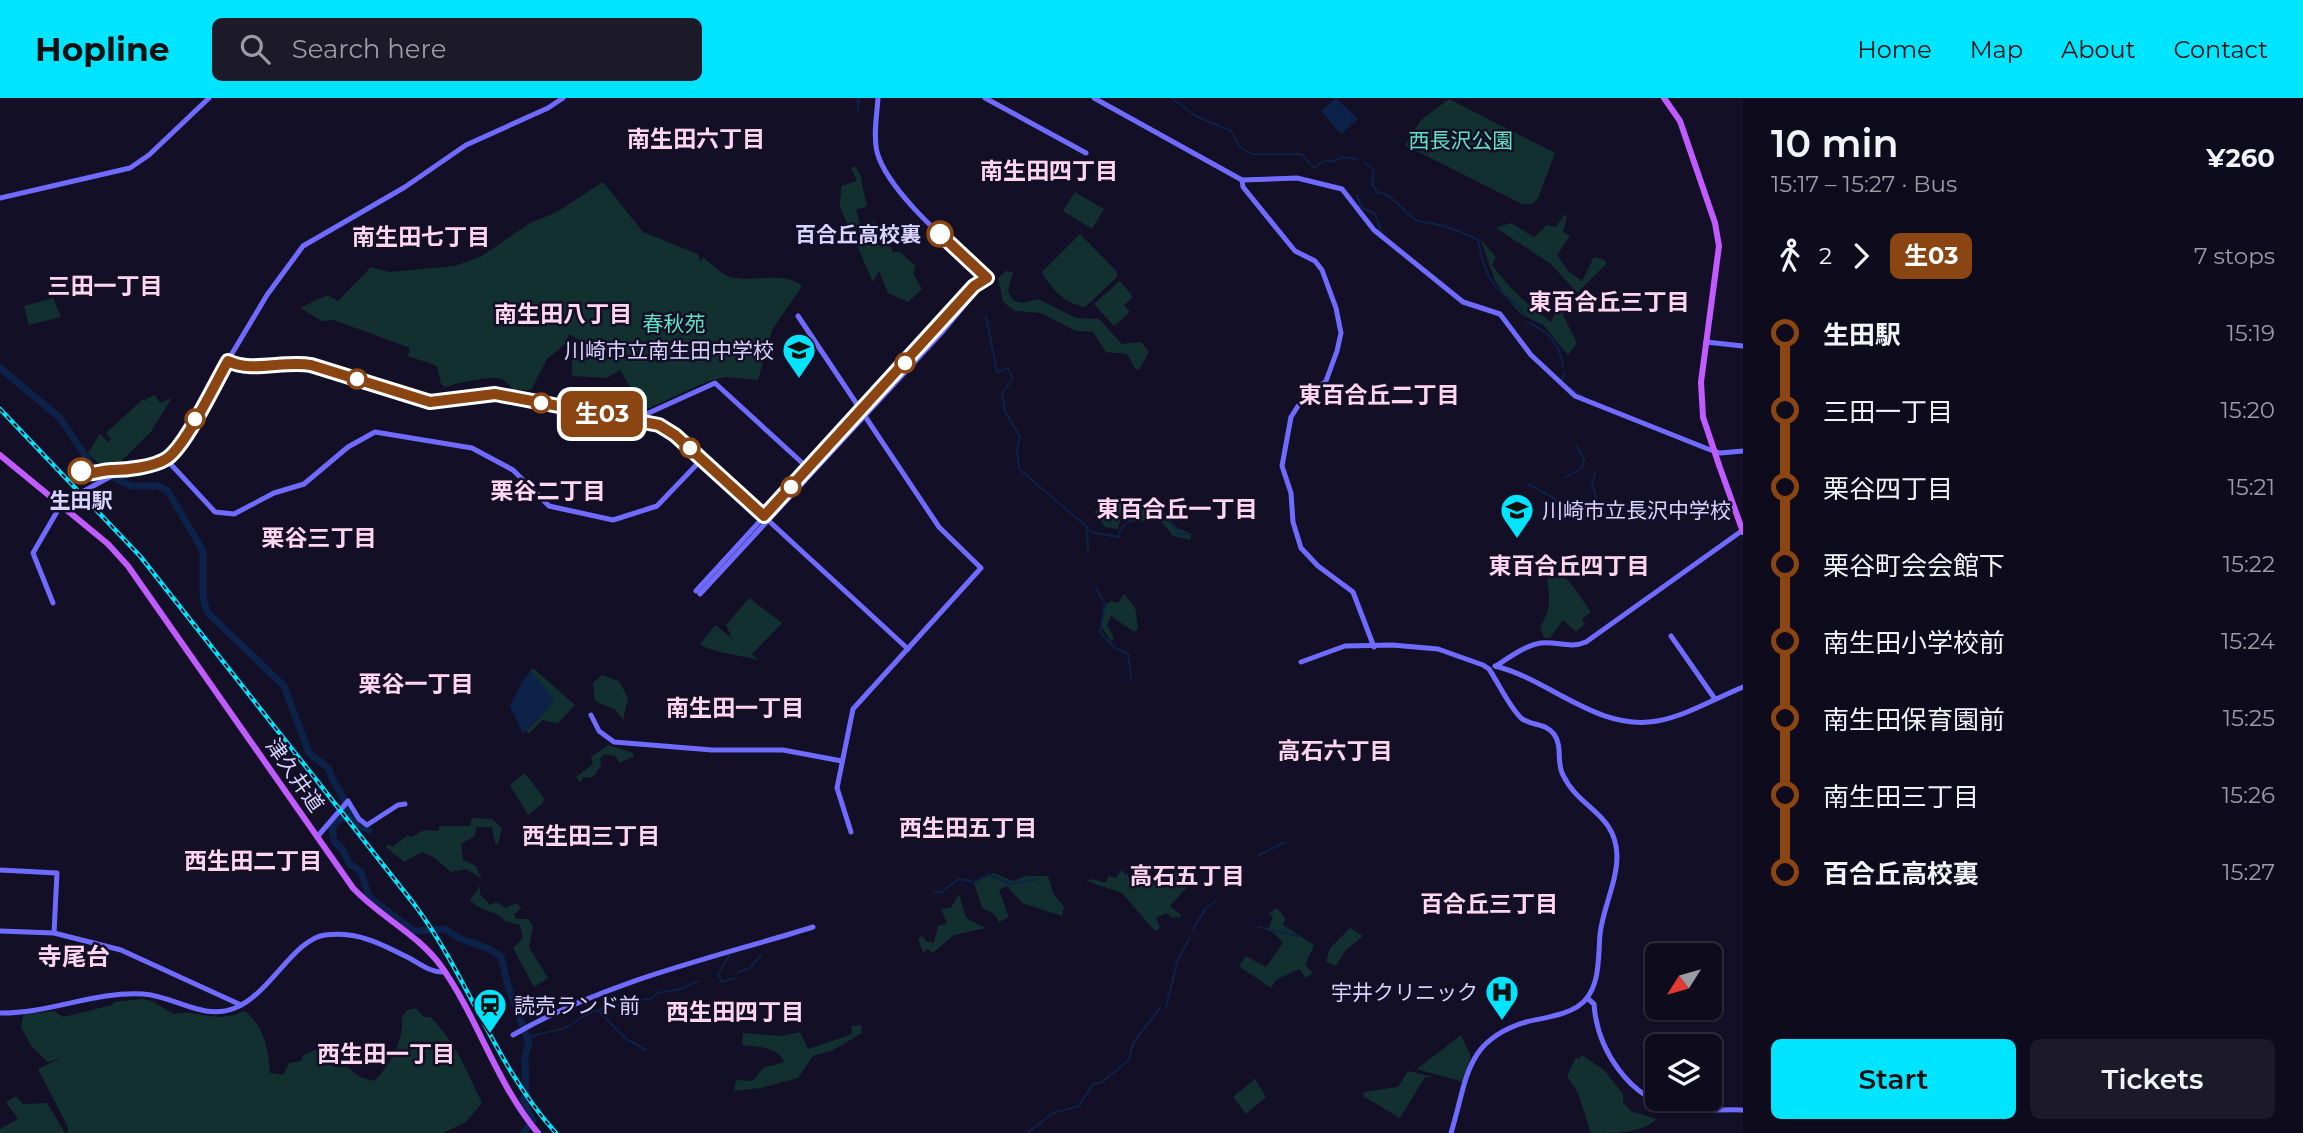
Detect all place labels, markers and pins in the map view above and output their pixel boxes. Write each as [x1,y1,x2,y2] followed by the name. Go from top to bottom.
[927,221,953,247] marker: 百合丘高校裏
[795,222,921,247] place label: 百合丘高校裏
[780,331,818,380] school or university icon: 川崎市立南生田中学校
[564,338,774,363] place label: 川崎市立南生田中学校
[895,353,915,373] unlabelled marker
[347,369,367,389] unlabelled marker
[531,393,551,413] unlabelled marker
[185,409,205,429] unlabelled marker
[680,438,700,458] unlabelled marker
[68,458,94,484] marker: 生田駅
[781,477,801,497] unlabelled marker
[50,488,113,513] place label: 生田駅
[1498,491,1536,540] school or university icon: 川崎市立長沢中学校
[1542,498,1731,523] place label: 川崎市立長沢中学校
[1483,973,1521,1022] hospital icon: 宇井クリニック
[1331,980,1478,1005] place label: 宇井クリニック
[471,986,509,1035] station icon: 読売ランド前
[514,993,640,1018] place label: 読売ランド前

